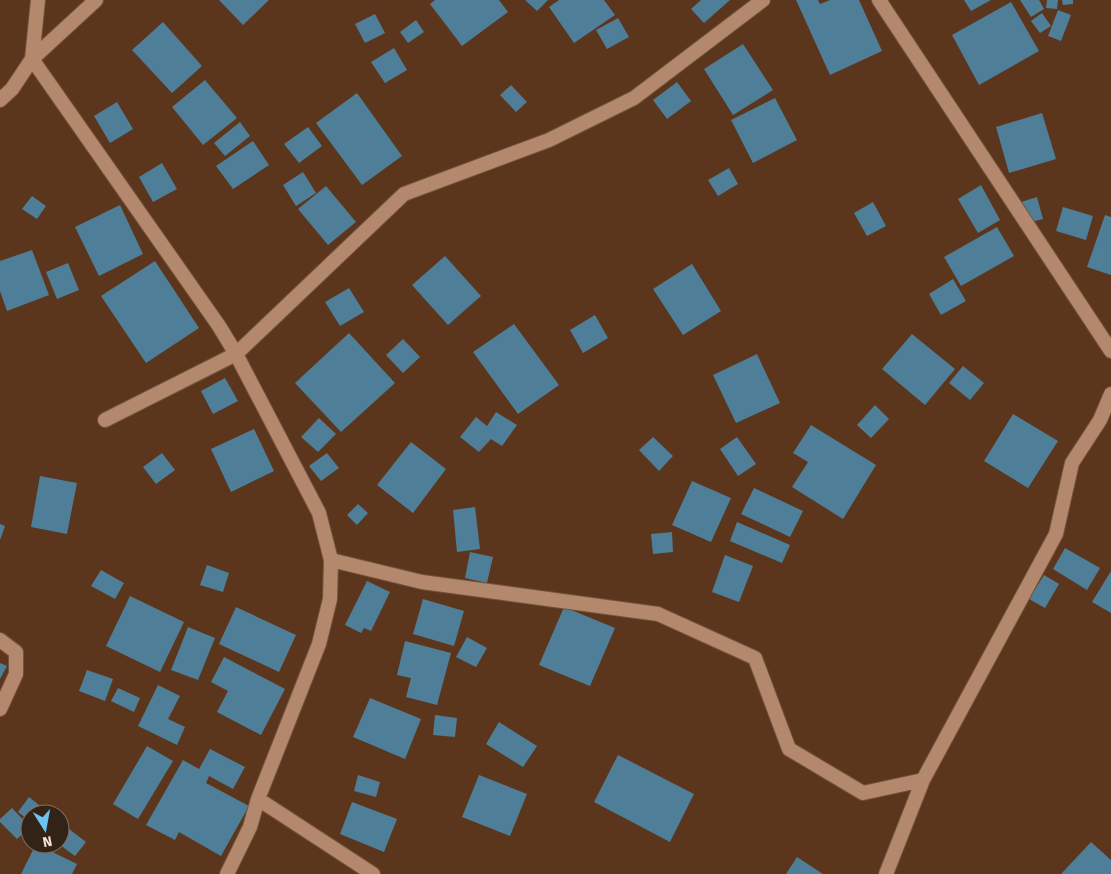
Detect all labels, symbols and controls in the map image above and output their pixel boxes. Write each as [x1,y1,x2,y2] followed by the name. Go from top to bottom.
[20,804,70,854] north arrow
[41,832,54,851] text: N

